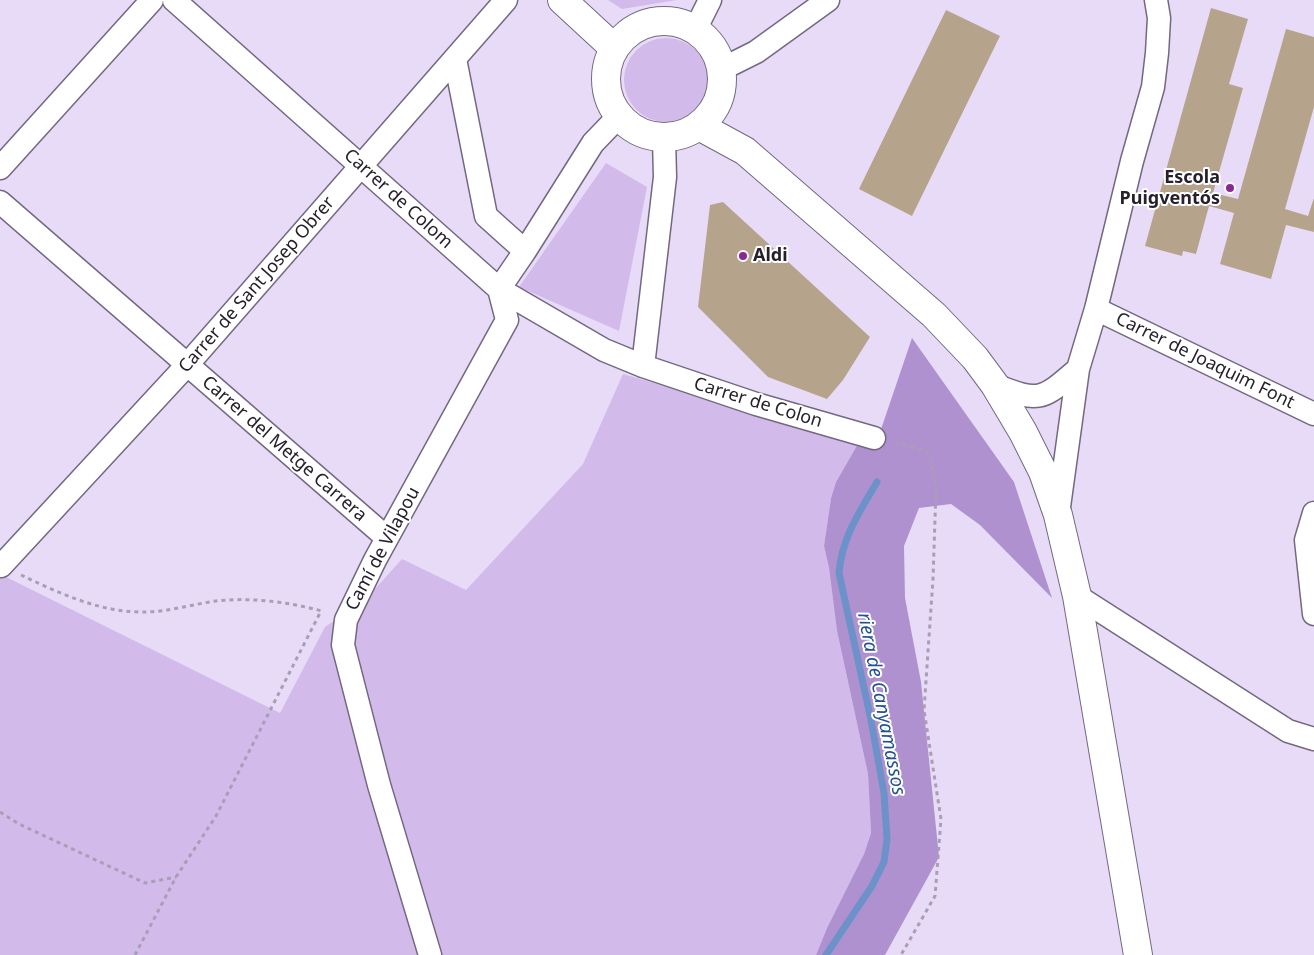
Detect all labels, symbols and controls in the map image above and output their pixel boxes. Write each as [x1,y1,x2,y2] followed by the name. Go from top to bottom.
[339,145,457,253] street label: Carrer de Colom
[1120,167,1220,210] place label: Escola Puigventós
[1224,182,1236,194] marker: Escola Puigventós
[175,192,339,378] street label: Carrer de Sant Josep Obrer
[753,245,788,267] place label: Aldi
[737,250,749,262] marker: Aldi
[1112,308,1298,414] street label: Carrer de Joaquim Font
[197,372,371,526] street label: Carrer del Metge Carrera
[691,373,825,433] street label: Carrer de Colon
[341,484,425,614] street label: Camí de Vilapou
[852,611,910,797] water label: riera de Canyamassos

